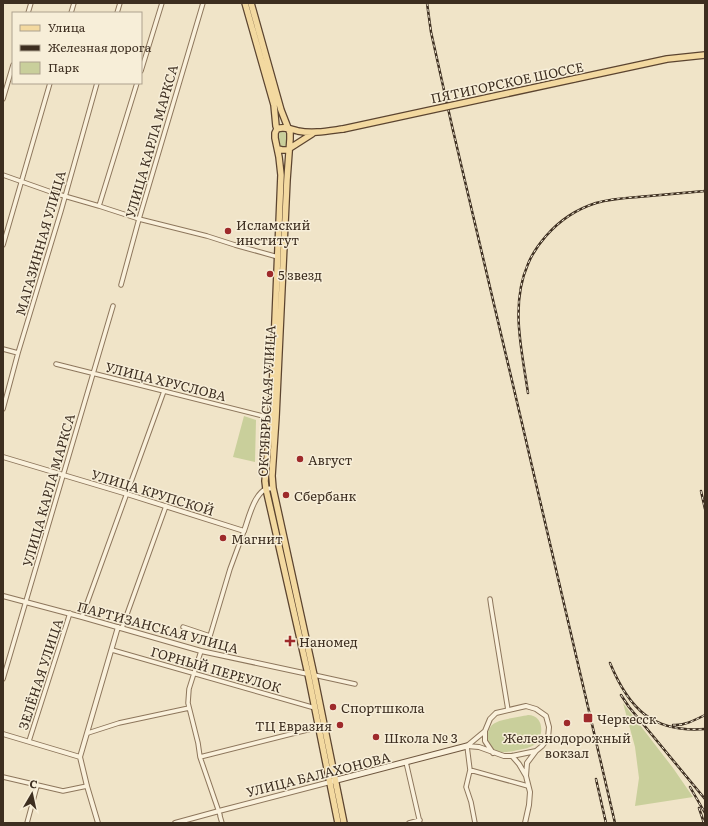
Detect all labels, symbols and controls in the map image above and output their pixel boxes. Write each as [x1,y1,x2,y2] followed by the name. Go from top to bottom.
[12,12,142,84] legend
[48,18,86,36] text: Улица
[48,38,152,56] text: Железная дорога
[429,56,585,108] street label: ПЯТИГОРСКОЕ ШОССЕ
[48,58,79,76] text: Парк
[120,62,182,220] street label: УЛИЦА КАРЛА МАРКСА
[10,168,70,318] street label: МАГАЗИННАЯ УЛИЦА
[236,215,310,249] place label: Исламский институт
[223,226,233,236] marker: Исламский институт
[278,265,322,284] place label: 5 звезд
[265,269,275,279] marker: 5 звезд
[253,324,279,477] street label: ОКТЯБРЬСКАЯ УЛИЦА
[103,357,229,405] street label: УЛИЦА ХРУСЛОВА
[17,411,79,569] street label: УЛИЦА КАРЛА МАРКСА
[308,450,353,469] place label: Август
[295,454,305,464] marker: Август
[89,464,217,520] street label: УЛИЦА КРУПСКОЙ
[294,486,357,505] place label: Сбербанк
[281,490,291,500] marker: Сбербанк
[231,529,283,548] place label: Магнит
[218,533,228,543] marker: Магнит
[75,596,241,658] street label: ПАРТИЗАНСКАЯ УЛИЦА
[13,616,67,732] street label: ЗЕЛЁНАЯ УЛИЦА
[299,632,358,651] place label: Наномед
[284,635,296,647] marker: Наномед
[149,641,284,697] street label: ГОРНЫЙ ПЕРЕУЛОК
[341,698,425,717] place label: Спортшкола
[328,702,338,712] marker: Спортшкола
[597,709,657,728] place label: Черкесск
[582,712,594,724] marker: Черкесск
[255,716,332,735] place label: ТЦ Евразия
[562,718,572,728] marker: Железнодорожный вокзал
[335,720,345,730] marker: ТЦ Евразия
[384,728,458,747] place label: Школа № 3
[503,728,631,762] place label: Железнодорожный вокзал
[371,732,381,742] marker: Школа № 3
[244,747,392,801] street label: УЛИЦА БАЛАХОНОВА
[12,774,52,814] north arrow
[29,775,39,792] text: С

